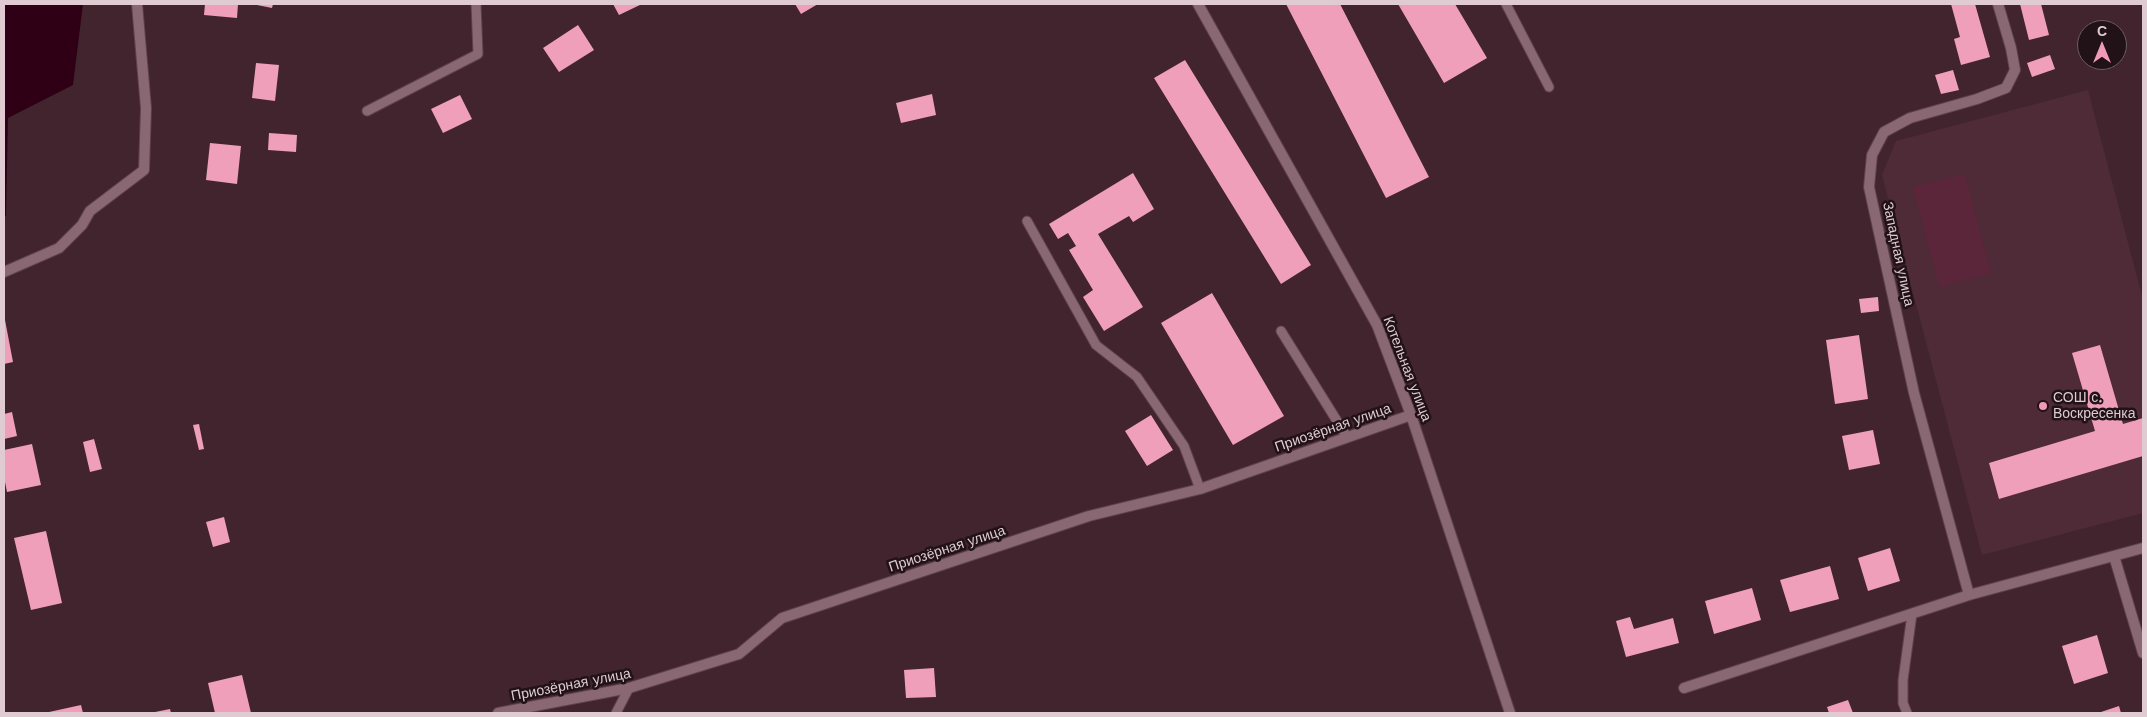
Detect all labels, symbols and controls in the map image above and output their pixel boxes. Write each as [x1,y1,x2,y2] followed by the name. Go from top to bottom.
[2077,20,2127,70] north arrow
[2097,23,2107,39] text: С
[1879,200,1917,308] street label: Западная улица
[1379,314,1435,424] street label: Котельная улица
[2053,390,2136,422] place label: СОШ с. Воскресенка
[1273,400,1393,456] street label: Приозёрная улица
[2037,400,2049,412] marker: СОШ с. Воскресенка
[887,522,1007,576] street label: Приозёрная улица
[510,665,632,705] street label: Приозёрная улица

